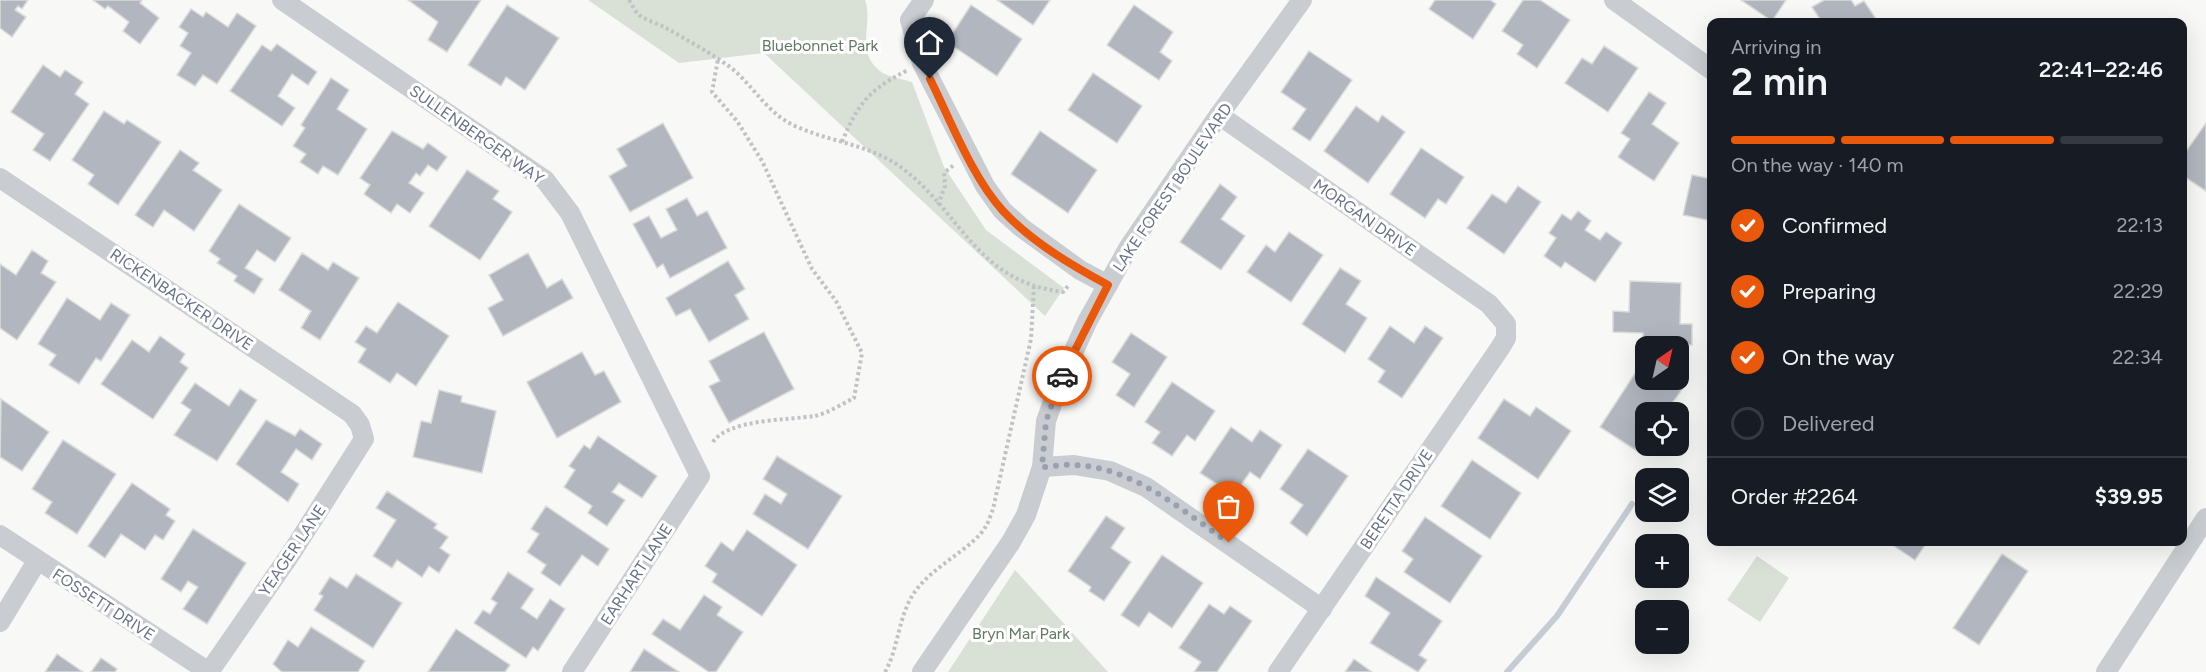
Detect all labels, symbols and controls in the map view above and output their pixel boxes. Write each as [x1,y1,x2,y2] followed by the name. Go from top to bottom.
[904,17,955,79] pin
[913,26,946,59] icon: home
[1731,35,1821,59] text: Arriving in
[762,36,879,55] park label: Bluebonnet Park
[2039,56,2163,83] text: 22:41–22:46
[1731,58,1828,105] text: 2 min
[406,81,548,188] street label: SULLENBERGER WAY
[1109,99,1236,275] street label: LAKE FOREST BOULEVARD
[1731,153,1904,177] text: On the way · 140 m
[1310,175,1420,260] street label: MORGAN DRIVE
[1731,209,1764,242] icon: check
[1782,212,1887,239] text: Confirmed
[2116,213,2163,237] text: 22:13
[107,244,257,354] street label: RICKENBACKER DRIVE
[1731,275,1764,308] icon: check
[1782,278,1876,305] text: Preparing
[2113,279,2163,303] text: 22:29
[1635,336,1689,390] north arrow
[1635,336,1689,654] map controls
[1731,341,1764,374] icon: check
[1782,344,1894,371] text: On the way
[2112,345,2163,369] text: 22:34
[1032,346,1092,406] courier
[1046,360,1079,393] icon: car
[1635,402,1689,456] button: locate
[1782,410,1875,437] text: Delivered
[1356,446,1437,553] street label: BERETTA DRIVE
[1635,468,1689,522] button: layers
[1203,481,1254,543] pin
[1731,483,1858,510] text: Order #2264
[2095,483,2163,510] text: $39.95
[1212,490,1245,523] icon: bag
[255,501,330,600] street label: YEAGER LANE
[597,520,676,628] street label: EARHART LANE
[1635,534,1689,588] button: +
[49,564,158,644] street label: FOSSETT DRIVE
[1635,600,1689,654] button: −
[972,624,1070,643] park label: Bryn Mar Park

